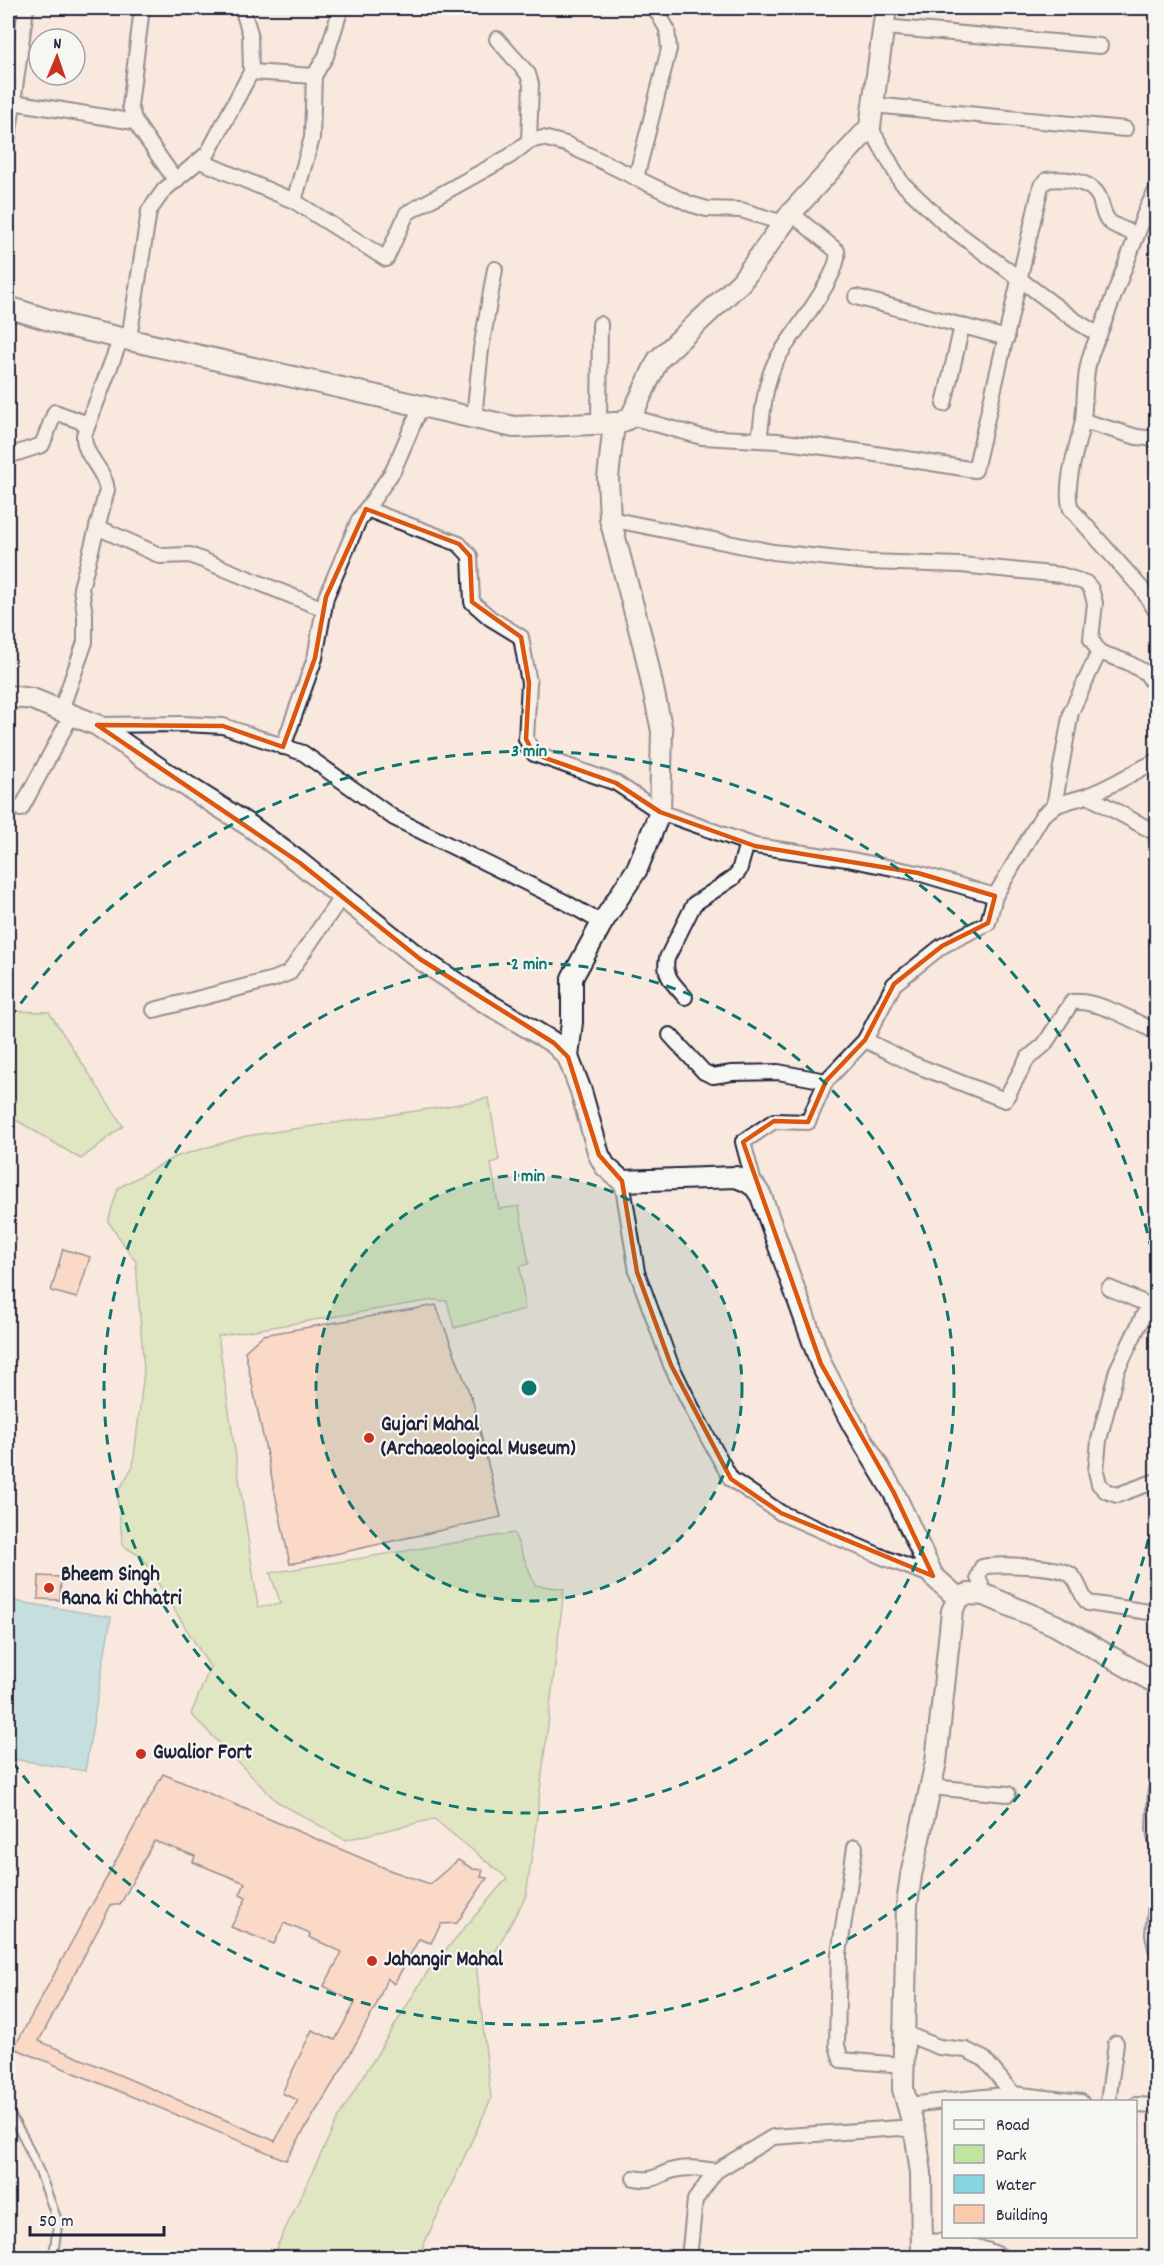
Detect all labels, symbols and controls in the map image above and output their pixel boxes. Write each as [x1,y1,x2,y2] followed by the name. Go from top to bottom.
[27,27,87,87] north arrow
[53,33,62,56] text: N
[511,740,547,765] text: 3 min
[511,953,547,978] text: 2 min
[513,1165,545,1190] text: 1 min
[519,1378,539,1398] centre of rings
[381,1411,576,1465] place label: Gujari Mahal (Archaeological Museum)
[362,1431,376,1445] marker: Gujari Mahal (Archaeological Museum)
[61,1561,182,1615] place label: Bheem Singh Rana ki Chhatri
[42,1581,56,1595] marker: Bheem Singh Rana ki Chhatri
[153,1739,252,1769] place label: Gwalior Fort
[134,1747,148,1761] marker: Gwalior Fort
[384,1946,504,1976] place label: Jahangir Mahal
[365,1954,379,1968] marker: Jahangir Mahal
[942,2100,1137,2238] legend
[996,2114,1030,2139] text: Road
[996,2144,1027,2169] text: Park
[996,2174,1036,2199] text: Water
[30,2199,164,2237] scale bar
[996,2204,1048,2229] text: Building
[39,2210,74,2235] text: 50 m

